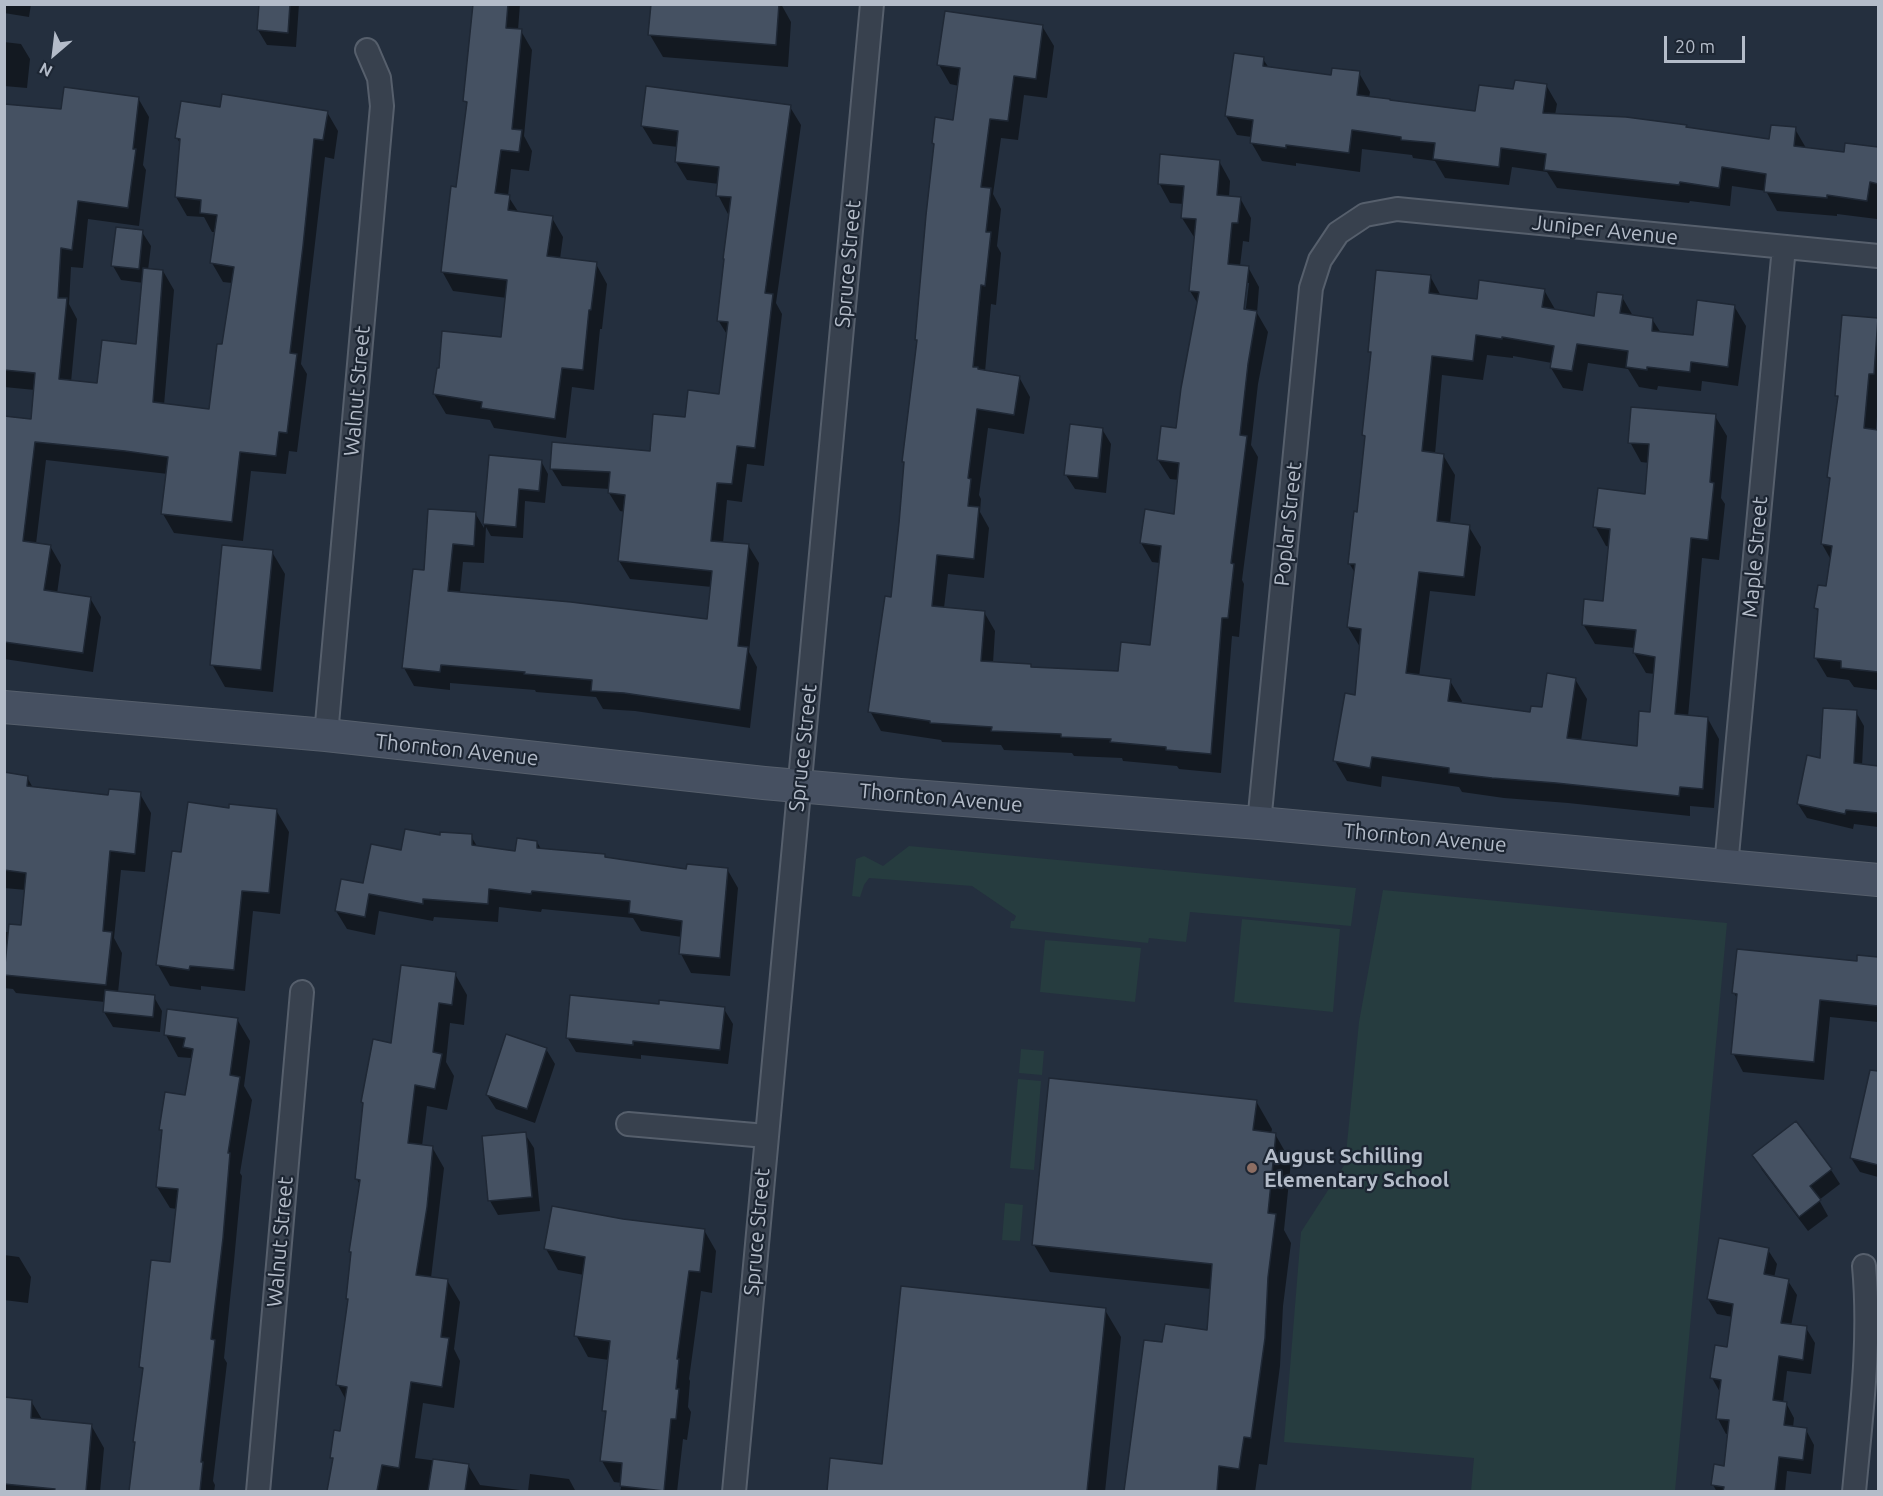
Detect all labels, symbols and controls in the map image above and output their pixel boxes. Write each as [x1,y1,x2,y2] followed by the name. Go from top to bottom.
[24,24,84,84] north arrow
[1667,24,1748,62] scale bar
[1675,36,1715,56] text: 20 m
[36,59,55,81] text: N
[830,199,866,329] street label: Spruce Street
[1531,210,1679,250] street label: Juniper Avenue
[339,325,375,457] street label: Walnut Street
[1269,461,1307,587] street label: Poplar Street
[1737,495,1773,619] street label: Maple Street
[784,683,822,813] street label: Spruce Street
[374,729,540,771] street label: Thornton Avenue
[858,778,1024,818] street label: Thornton Avenue
[1342,818,1508,858] street label: Thornton Avenue
[1264,1143,1449,1193] place label: August Schilling Elementary School
[1245,1161,1259,1175] marker: August Schilling Elementary School
[739,1167,775,1297] street label: Spruce Street
[262,1176,298,1308] street label: Walnut Street

